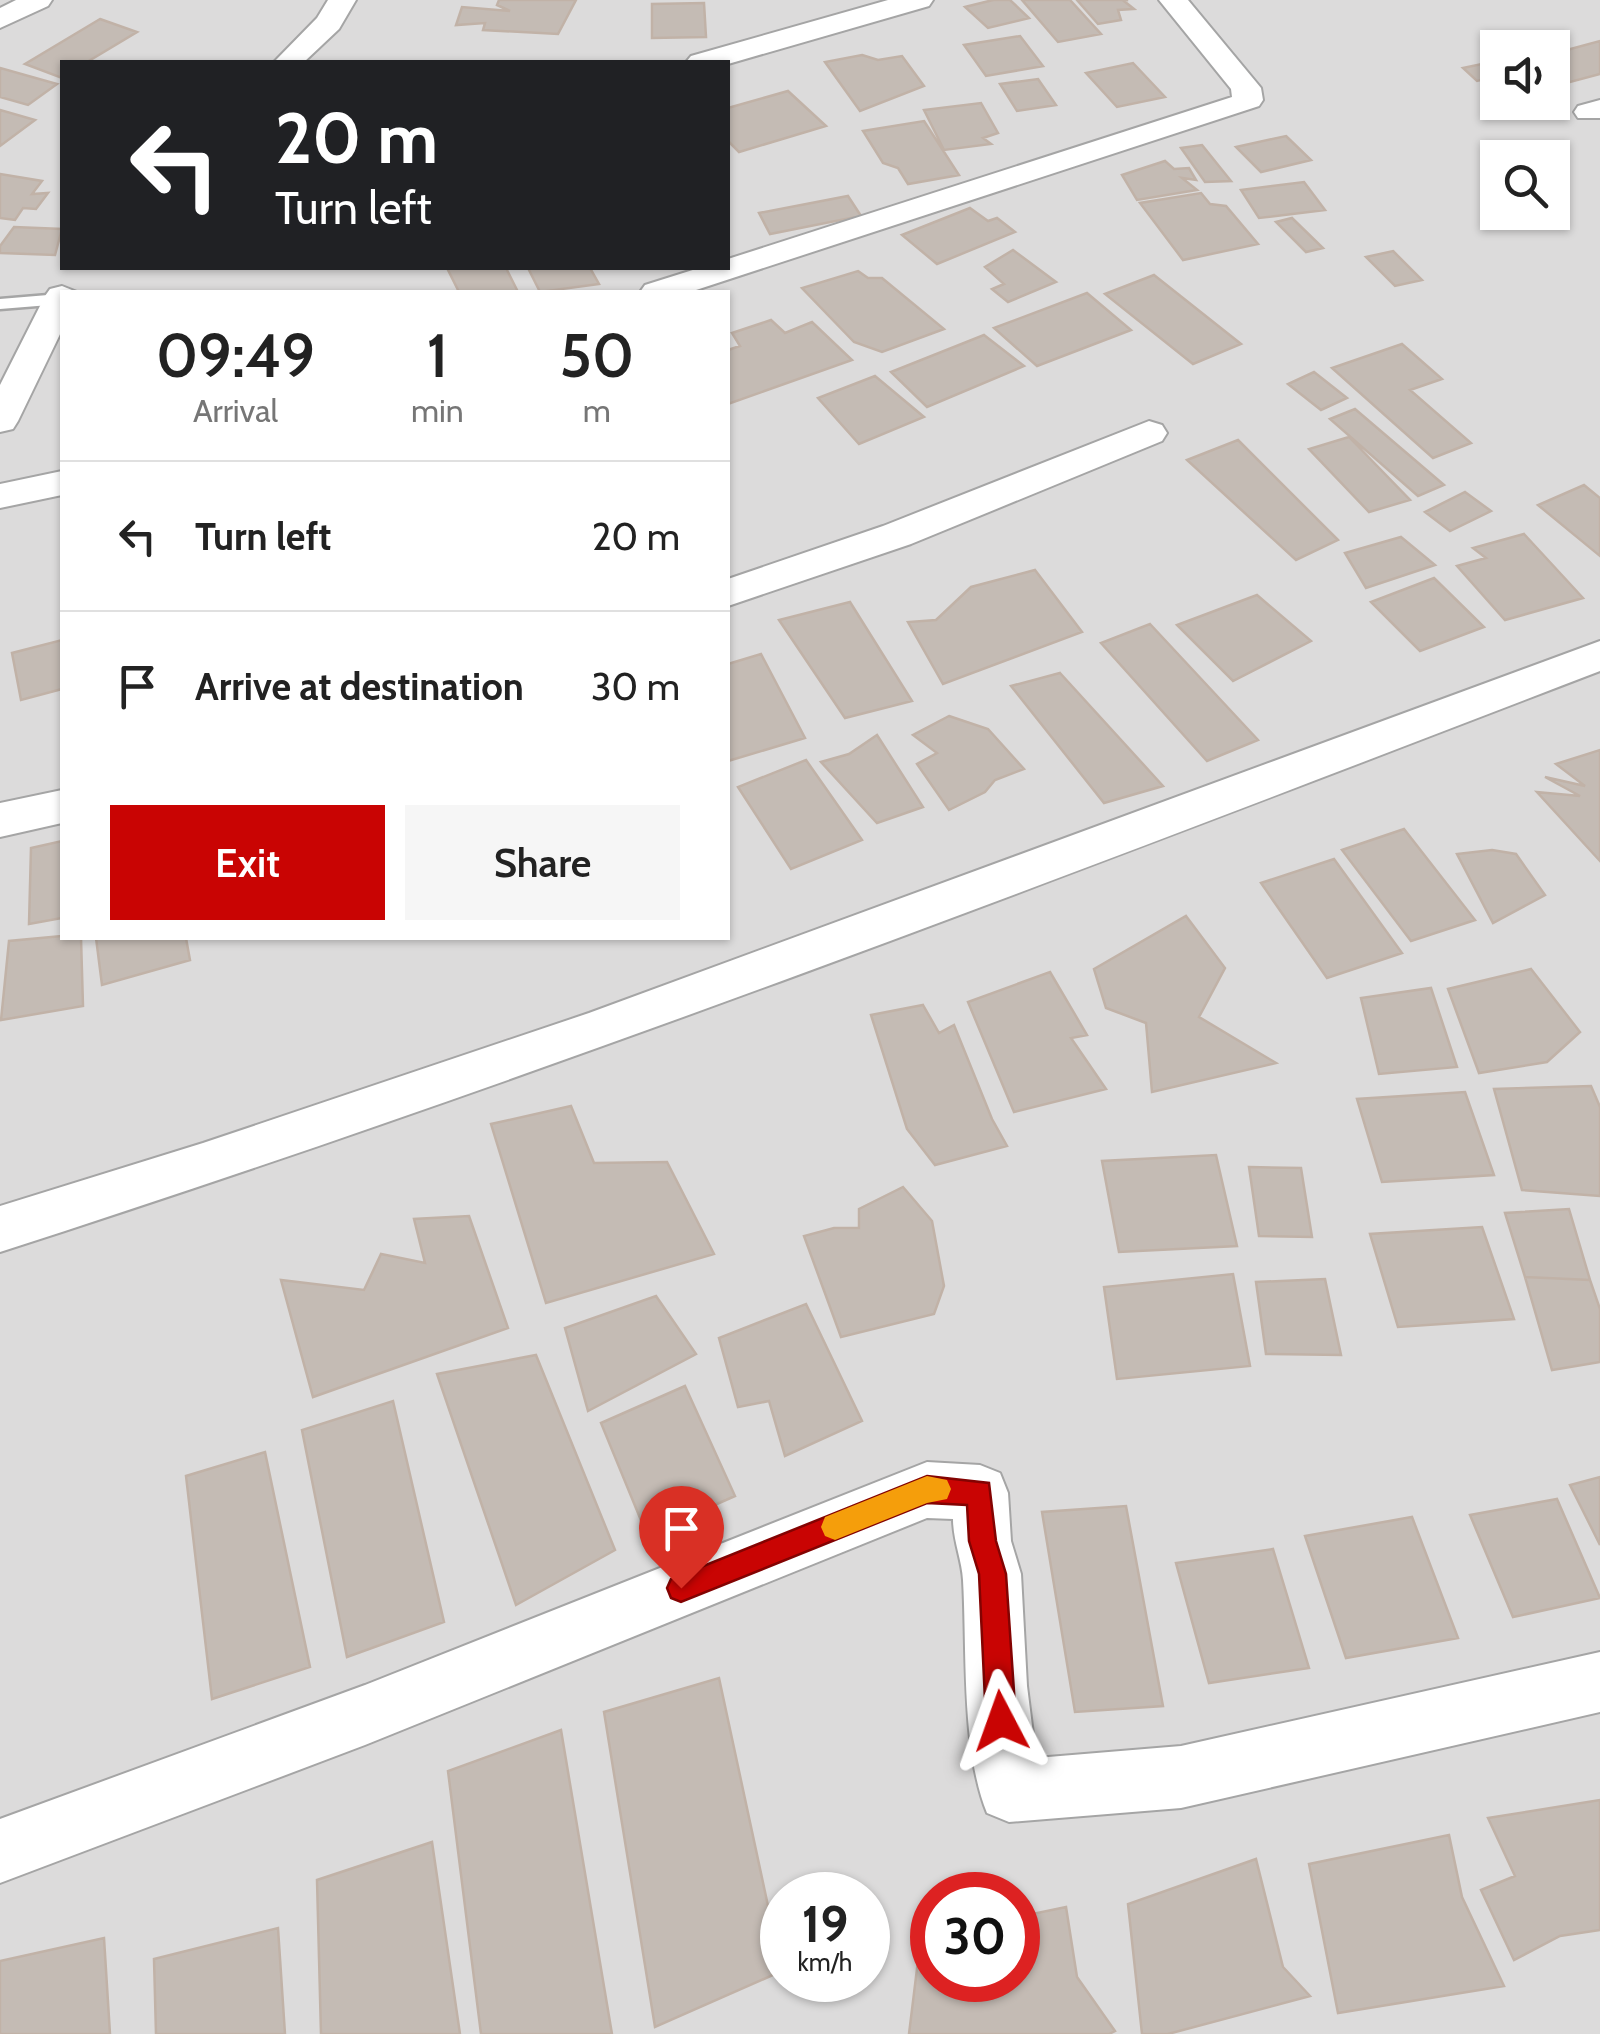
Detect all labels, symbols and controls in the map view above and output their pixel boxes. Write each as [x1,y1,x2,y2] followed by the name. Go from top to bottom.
[1480,30,1570,230] map controls
[1480,30,1570,120] button: sound
[275,95,438,181] text: 20 m
[110,100,240,230] icon: left
[1480,140,1570,230] button: search
[275,181,432,235] text: Turn left
[156,319,315,392] text: 09:49
[427,319,448,392] text: 1
[560,319,634,392] text: 50
[193,391,278,430] text: Arrival
[411,391,464,430] text: min
[583,391,611,430] text: m
[110,509,165,564] icon: left
[195,513,331,560] text: Turn left
[592,513,680,560] text: 20 m
[110,659,165,714] icon: arrive
[195,663,524,710] text: Arrive at destination
[591,663,680,710] text: 30 m
[110,805,385,920] button: Exit
[405,805,680,920] button: Share
[639,1486,724,1589] pin
[654,1501,709,1556] icon: arrive
[949,1669,1053,1773] position arrow
[910,1872,1040,2002] speed limit sign: 30
[802,1894,848,1955] text: 19
[798,1947,852,1977] text: km/h

